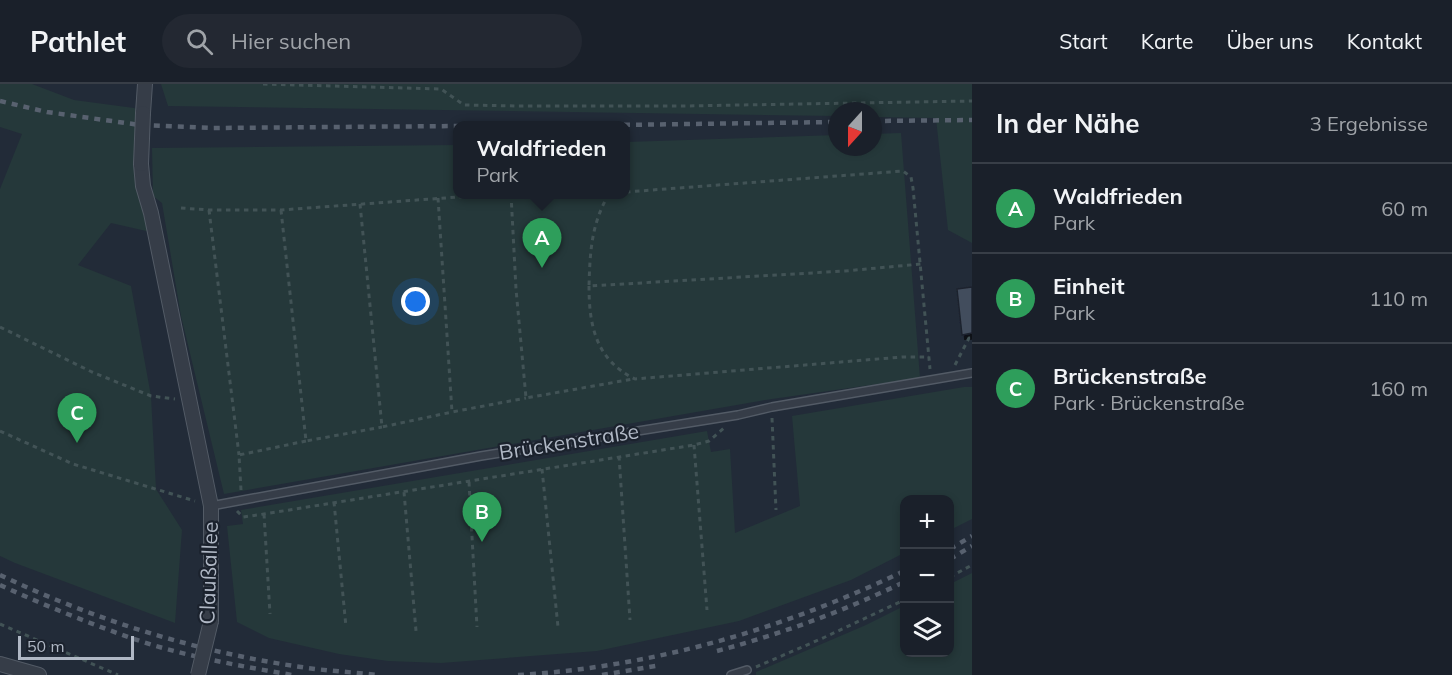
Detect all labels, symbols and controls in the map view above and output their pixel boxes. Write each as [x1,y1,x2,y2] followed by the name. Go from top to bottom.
[162,14,582,68] search box
[30,24,126,59] text: Pathlet
[183,25,216,58] icon: search
[231,27,351,55] text: Hier suchen
[1059,28,1108,54] text: Start
[1141,28,1193,54] text: Karte
[1226,28,1314,54] text: Über uns
[1347,28,1422,54] text: Kontakt
[828,102,882,156] north arrow
[996,107,1140,140] text: In der Nähe
[1310,111,1428,136] text: 3 Ergebnisse
[453,121,630,199] popup
[477,134,606,162] text: Waldfrieden
[477,162,519,187] text: Park
[1053,182,1183,210] text: Waldfrieden
[1008,196,1023,221] text: A
[1381,196,1428,221] text: 60 m
[1053,210,1095,235] text: Park
[522,218,562,268] pin: A
[1053,272,1125,300] text: Einheit
[1009,286,1022,311] text: B
[1369,286,1428,311] text: 110 m
[401,287,430,316] your location
[1053,300,1095,325] text: Park
[1053,362,1207,390] text: Brückenstraße
[1009,376,1022,401] text: C
[1369,376,1428,401] text: 160 m
[1053,390,1245,415] text: Park · Brückenstraße
[58,394,97,443] pin: C
[497,417,641,465] street label: Brückenstraße
[462,492,502,542] pin: B
[900,495,954,657] map controls
[900,495,954,549] button: +
[193,521,223,625] street label: Claußallee
[900,549,954,603] button: −
[900,603,954,657] button: layers
[18,633,134,660] scale bar
[27,636,64,656] text: 50 m

